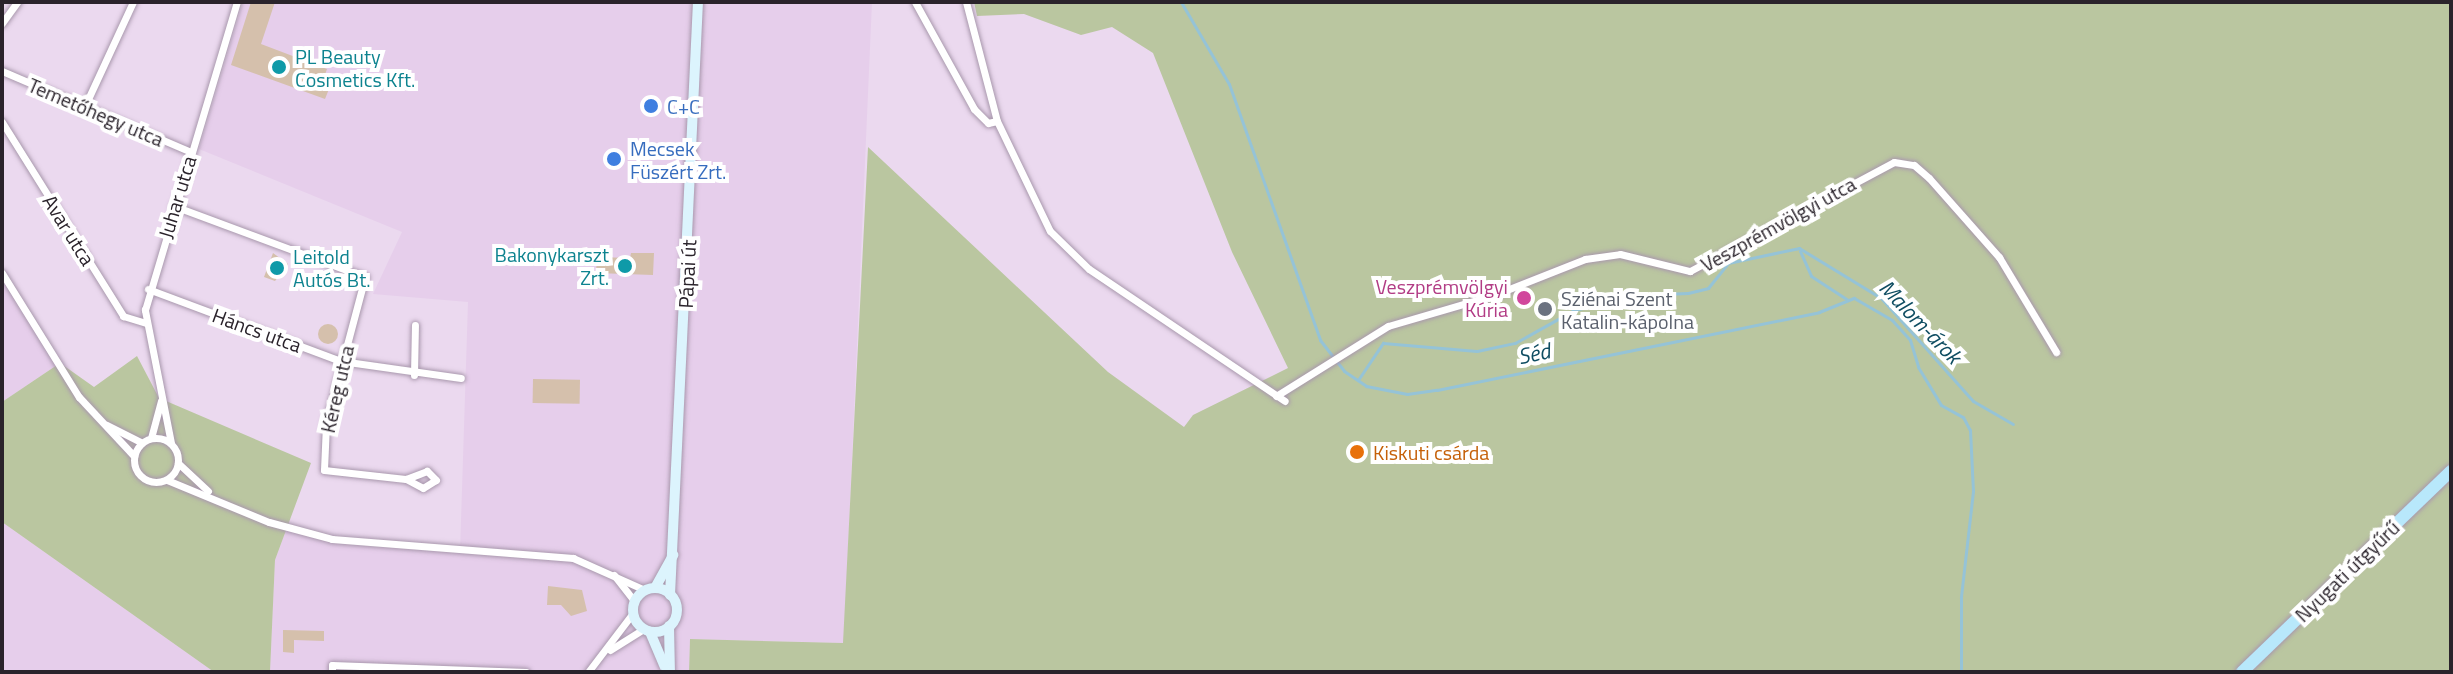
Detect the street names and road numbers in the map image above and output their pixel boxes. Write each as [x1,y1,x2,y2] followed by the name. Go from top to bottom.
[25,73,167,151] street label: Temetőhegy utca
[153,153,201,241] street label: Juhar utca
[1696,172,1860,276] street label: Veszprémvölgyi utca
[38,190,100,270] street label: Avar utca
[673,239,701,309] street label: Pápai út
[209,303,305,357] street label: Háncs utca
[315,343,359,435] street label: Kéreg utca
[2290,515,2404,627] street label: Nyugati útgyűrű

